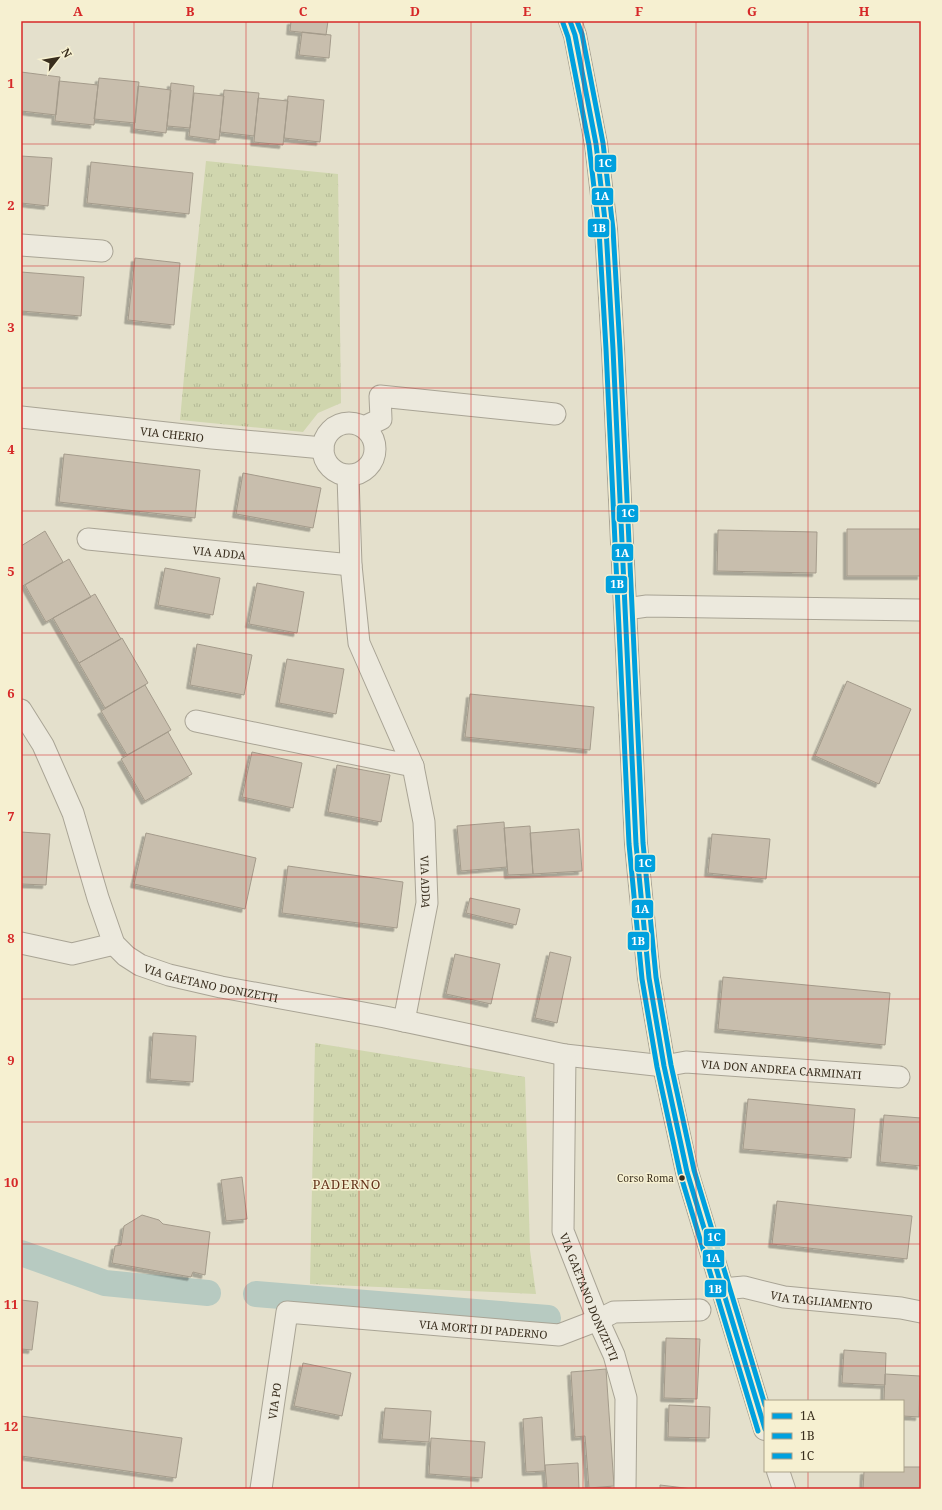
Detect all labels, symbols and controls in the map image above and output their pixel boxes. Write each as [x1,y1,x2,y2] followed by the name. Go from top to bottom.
[73,2,83,20] text: A
[186,2,195,20] text: B
[299,2,308,20] text: C
[410,2,420,20] text: D
[523,2,532,20] text: E
[635,2,643,20] text: F
[747,2,757,20] text: G
[859,2,870,20] text: H
[38,38,78,78] north arrow
[58,45,76,60] text: N
[7,74,15,92] text: 1
[594,154,617,173] line badge: 1C
[598,155,612,170] text: 1C
[591,187,614,206] line badge: 1A
[595,188,610,203] text: 1A
[7,196,15,214] text: 2
[587,218,610,238] line badge: 1B
[592,220,606,235] text: 1B
[7,318,15,336] text: 3
[140,423,205,445] street label: VIA CHERIO
[7,440,15,458] text: 4
[616,504,639,523] line badge: 1C
[621,505,635,520] text: 1C
[192,542,247,562] street label: VIA ADDA
[611,543,634,562] line badge: 1A
[615,545,630,560] text: 1A
[7,562,15,580] text: 5
[605,575,628,594] line badge: 1B
[610,576,624,591] text: 1B
[7,684,15,702] text: 6
[7,807,15,825] text: 7
[634,854,656,873] line badge: 1C
[418,855,435,910] street label: VIA ADDA
[638,855,652,870] text: 1C
[631,899,654,919] line badge: 1A
[635,901,650,916] text: 1A
[7,929,15,947] text: 8
[627,931,650,951] line badge: 1B
[631,933,645,948] text: 1B
[142,959,280,1005] street label: VIA GAETANO DONIZETTI
[7,1051,15,1069] text: 9
[701,1056,862,1082] street label: VIA DON ANDREA CARMINATI
[617,1171,674,1185] place label: Corso Roma
[4,1173,18,1191] text: 10
[677,1173,687,1183] marker: Corso Roma
[312,1175,382,1193] district label: PADERNO
[703,1228,726,1247] line badge: 1C
[707,1229,721,1244] text: 1C
[557,1230,623,1362] street label: VIA GAETANO DONIZETTI
[702,1249,725,1268] line badge: 1A
[706,1250,721,1265] text: 1A
[704,1279,727,1298] line badge: 1B
[708,1281,722,1296] text: 1B
[769,1286,873,1313] street label: VIA TAGLIAMENTO
[4,1295,18,1313] text: 11
[419,1316,548,1342] street label: VIA MORTI DI PADERNO
[264,1382,284,1420] street label: VIA PO
[764,1400,904,1472] legend
[800,1407,816,1424] text: 1A
[4,1417,18,1435] text: 12
[800,1427,815,1444] text: 1B
[800,1447,814,1464] text: 1C

